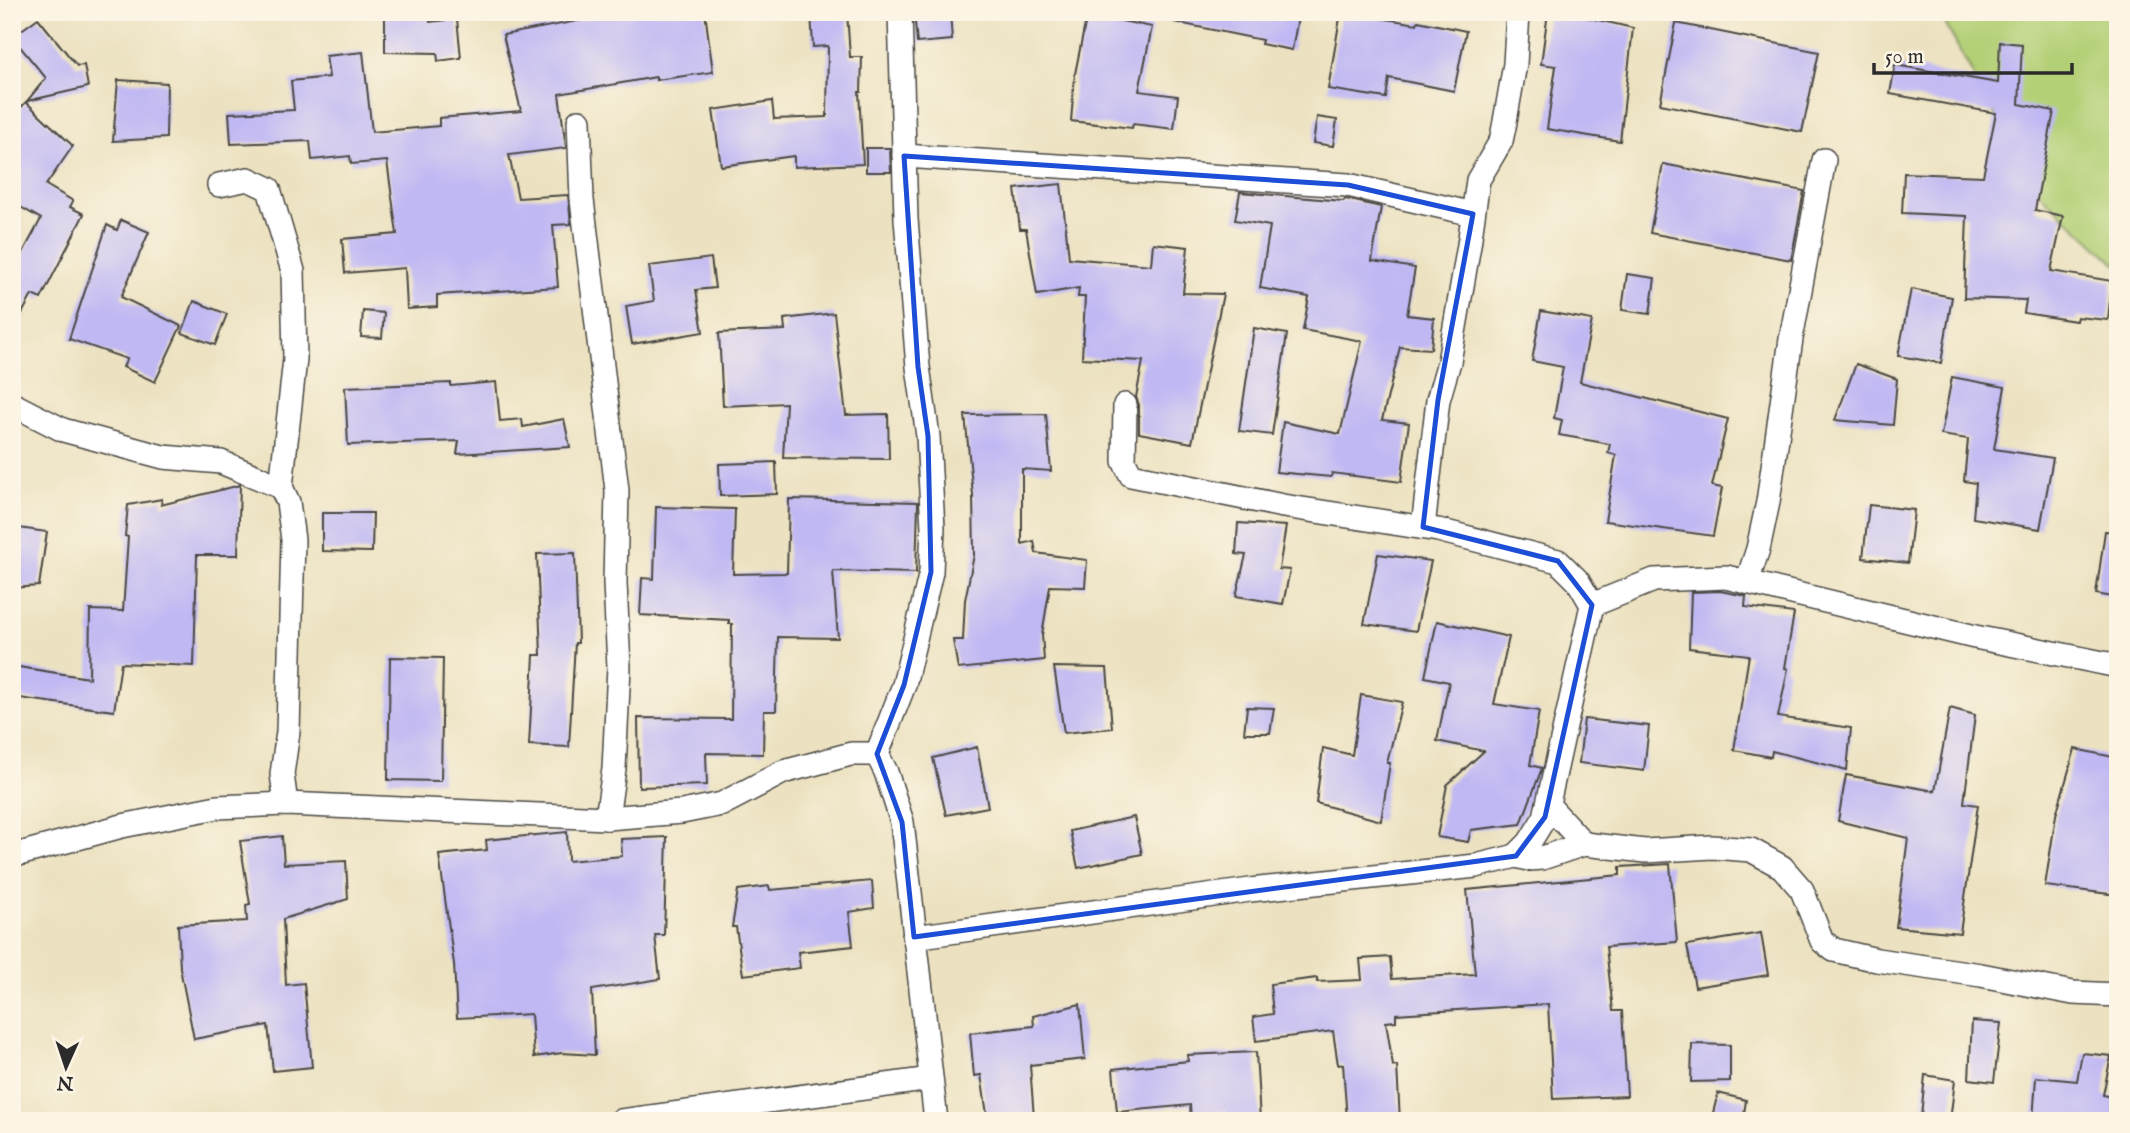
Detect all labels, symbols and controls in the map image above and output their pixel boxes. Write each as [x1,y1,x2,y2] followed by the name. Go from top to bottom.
[1874,32,2072,76] scale bar
[1885,44,1924,71] text: 50 m
[32,1032,102,1102] north arrow
[56,1070,75,1094] text: N

